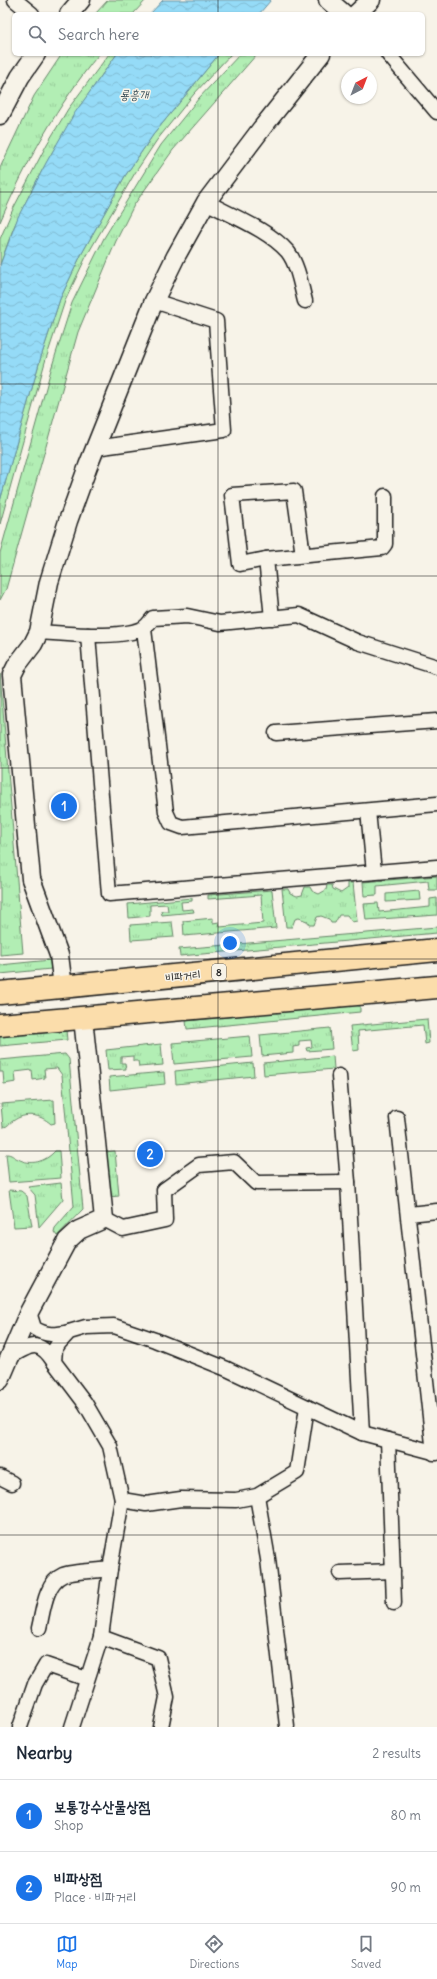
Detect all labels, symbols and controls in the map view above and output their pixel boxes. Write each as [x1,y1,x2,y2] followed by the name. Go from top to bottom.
[12,12,425,56] search box
[26,23,48,45] icon: search
[58,25,139,44] text: Search here
[341,68,377,104] north arrow
[120,87,150,102] water label: 룡흥개
[51,791,77,821] pin: 1
[220,933,240,953] your location
[212,964,226,980] road number: 8
[165,967,201,985] street label: 비파거리
[137,1139,163,1169] pin: 2
[16,1742,72,1764] text: Nearby
[372,1745,421,1762] text: 2 results
[54,1797,151,1816] text: 보통강수산물상점
[26,1807,32,1824] text: 1
[390,1807,421,1824] text: 80 m
[54,1817,83,1834] text: Shop
[54,1869,102,1888] text: 비파상점
[25,1879,33,1896] text: 2
[390,1879,421,1896] text: 90 m
[54,1889,136,1906] text: Place · 비파거리
[56,1933,78,1971] tab: Map
[190,1933,239,1971] tab: Directions
[351,1933,381,1971] tab: Saved

